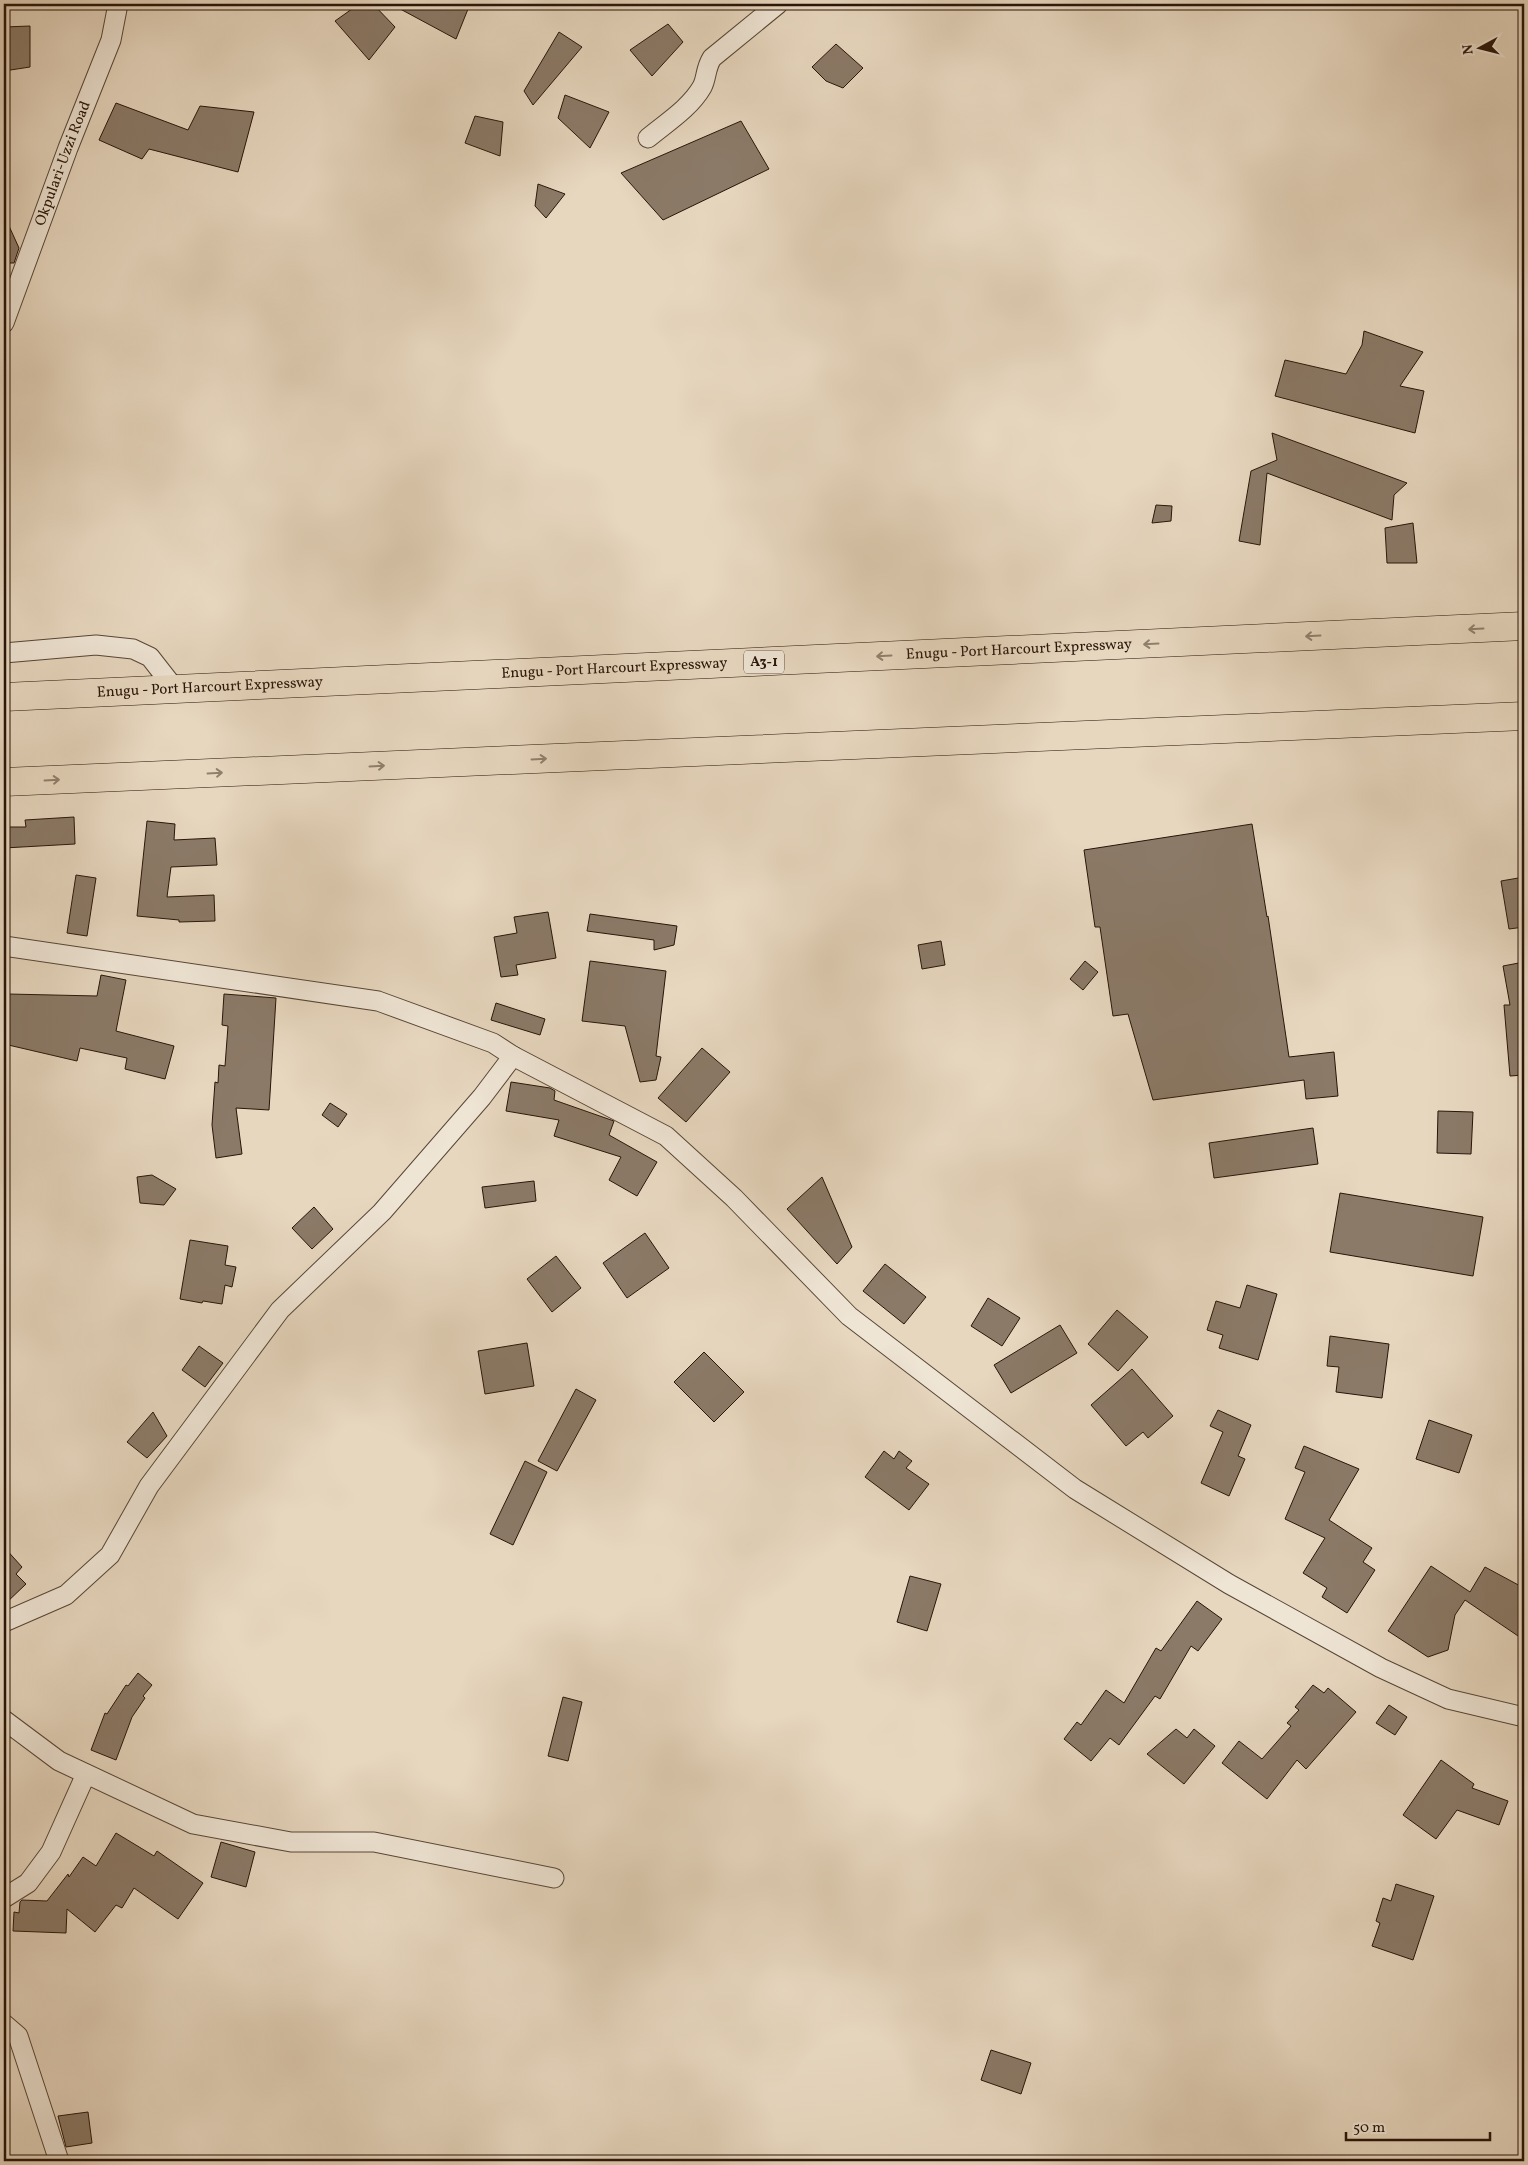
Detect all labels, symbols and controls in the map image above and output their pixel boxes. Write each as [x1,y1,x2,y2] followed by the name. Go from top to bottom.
[1456,22,1506,72] north arrow
[1459,43,1479,56] text: N
[30,98,96,229] street label: Okpulari-Uzzi Road
[1468,624,1484,633] one-way arrow
[1305,632,1321,641] one-way arrow
[905,634,1132,665] street label: Enugu - Port Harcourt Expressway
[1143,639,1159,648] one-way arrow
[744,650,784,674] road number: A3-1
[876,652,892,661] one-way arrow
[501,653,728,684] street label: Enugu - Port Harcourt Expressway
[96,672,323,703] street label: Enugu - Port Harcourt Expressway
[531,754,547,763] one-way arrow
[369,761,385,770] one-way arrow
[206,768,223,778] one-way arrow
[44,775,60,785] one-way arrow
[1346,2110,1489,2142] scale bar
[1353,2118,1385,2139] text: 50 m

